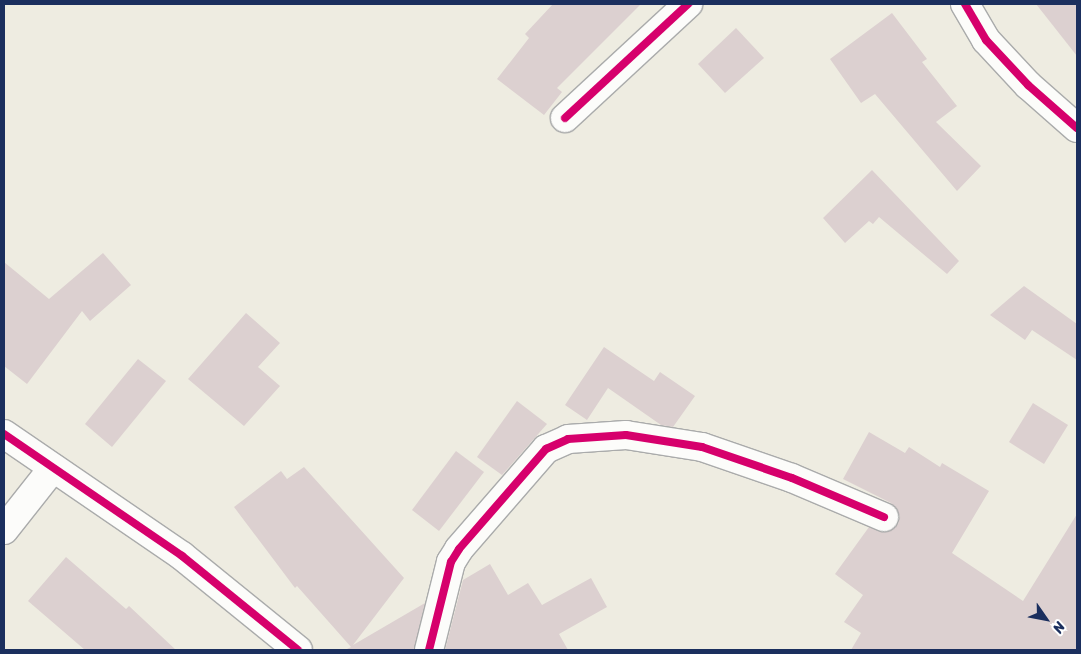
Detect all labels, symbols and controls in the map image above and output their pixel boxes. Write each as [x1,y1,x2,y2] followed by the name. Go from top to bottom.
[1021,594,1071,644] north arrow
[1046,617,1072,638] text: N

